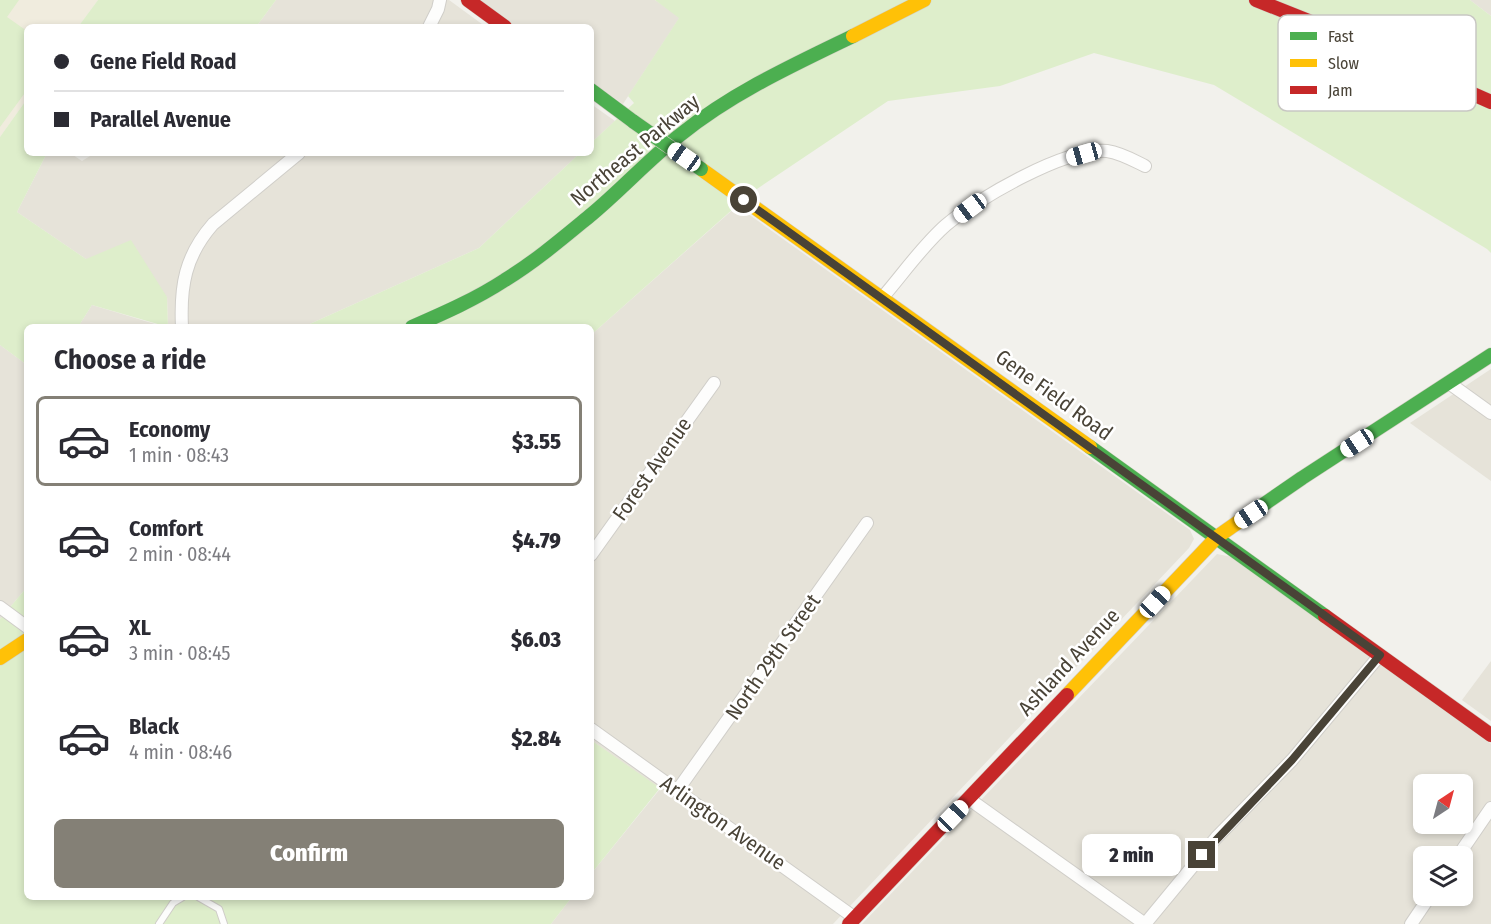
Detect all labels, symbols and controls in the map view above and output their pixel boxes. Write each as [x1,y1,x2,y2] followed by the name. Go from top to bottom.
[1278,15,1476,111] legend
[1328,27,1355,46] text: Fast
[90,48,236,75] text: Gene Field Road
[1328,54,1359,73] text: Slow
[1328,81,1353,100] text: Jam
[565,88,705,211] street label: Northeast Parkway
[90,106,231,133] text: Parallel Avenue
[664,139,704,175] car
[1064,140,1104,168] car
[730,186,757,213] route start
[950,190,990,226] car
[54,344,206,376] text: Choose a ride
[990,344,1118,446] street label: Gene Field Road
[607,412,697,526] street label: Forest Avenue
[57,414,111,468] icon: car
[129,416,210,443] text: Economy
[1337,426,1377,460] car
[512,428,561,455] text: $3.55
[129,443,229,467] text: 1 min · 08:43
[1231,496,1271,532] car
[57,513,111,567] icon: car
[129,515,203,542] text: Comfort
[512,527,561,554] text: $4.79
[129,542,231,566] text: 2 min · 08:44
[1136,583,1174,621] car
[720,589,826,725] street label: North 29th Street
[1013,603,1125,721] street label: Ashland Avenue
[57,612,111,666] icon: car
[129,614,151,641] text: XL
[511,626,561,653] text: $6.03
[129,641,231,665] text: 3 min · 08:45
[57,711,111,765] icon: car
[129,713,179,740] text: Black
[511,725,561,752] text: $2.84
[129,740,232,764] text: 4 min · 08:46
[655,770,791,876] street label: Arlington Avenue
[1413,774,1473,834] north arrow
[1413,774,1473,906] map controls
[934,797,972,835] car
[54,819,564,888] button: Confirm
[1082,834,1181,876] callout: 2 min
[1188,841,1215,868] route end
[1109,843,1154,867] text: 2 min
[1413,846,1473,906] button: layers

